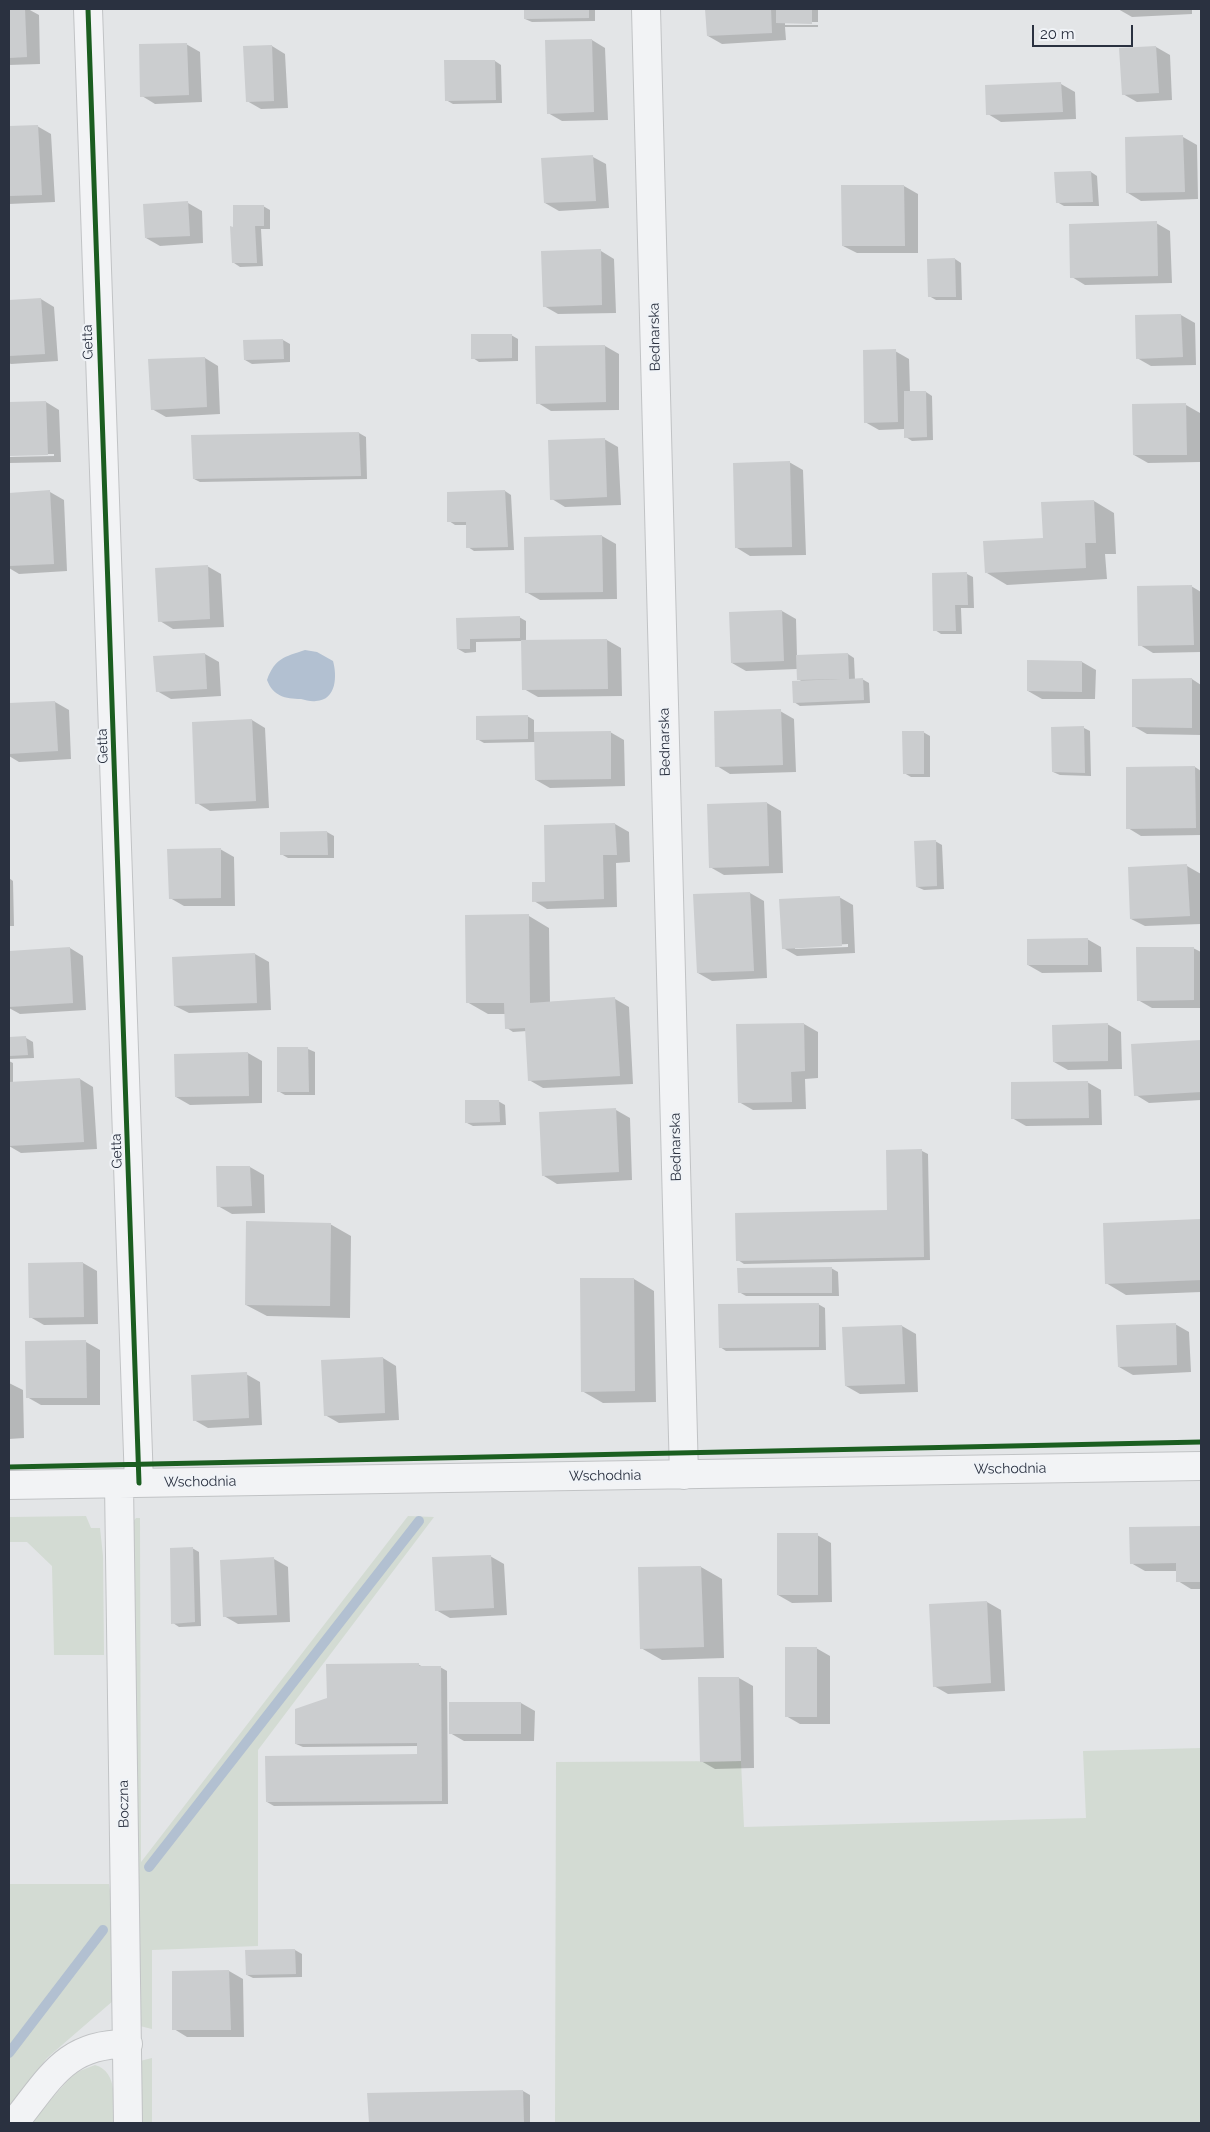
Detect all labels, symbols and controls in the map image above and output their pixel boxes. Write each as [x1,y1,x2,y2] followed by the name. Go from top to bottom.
[1035,15,1136,47] scale bar
[1040,25,1075,43] text: 20 m
[646,302,664,372] street label: Bednarska
[79,324,97,360] street label: Getta
[656,707,674,777] street label: Bednarska
[94,728,112,764] street label: Getta
[667,1112,685,1182] street label: Bednarska
[108,1133,126,1169] street label: Getta
[974,1460,1046,1478] street label: Wschodnia
[569,1467,641,1485] street label: Wschodnia
[164,1473,236,1491] street label: Wschodnia
[115,1780,133,1828] street label: Boczna

